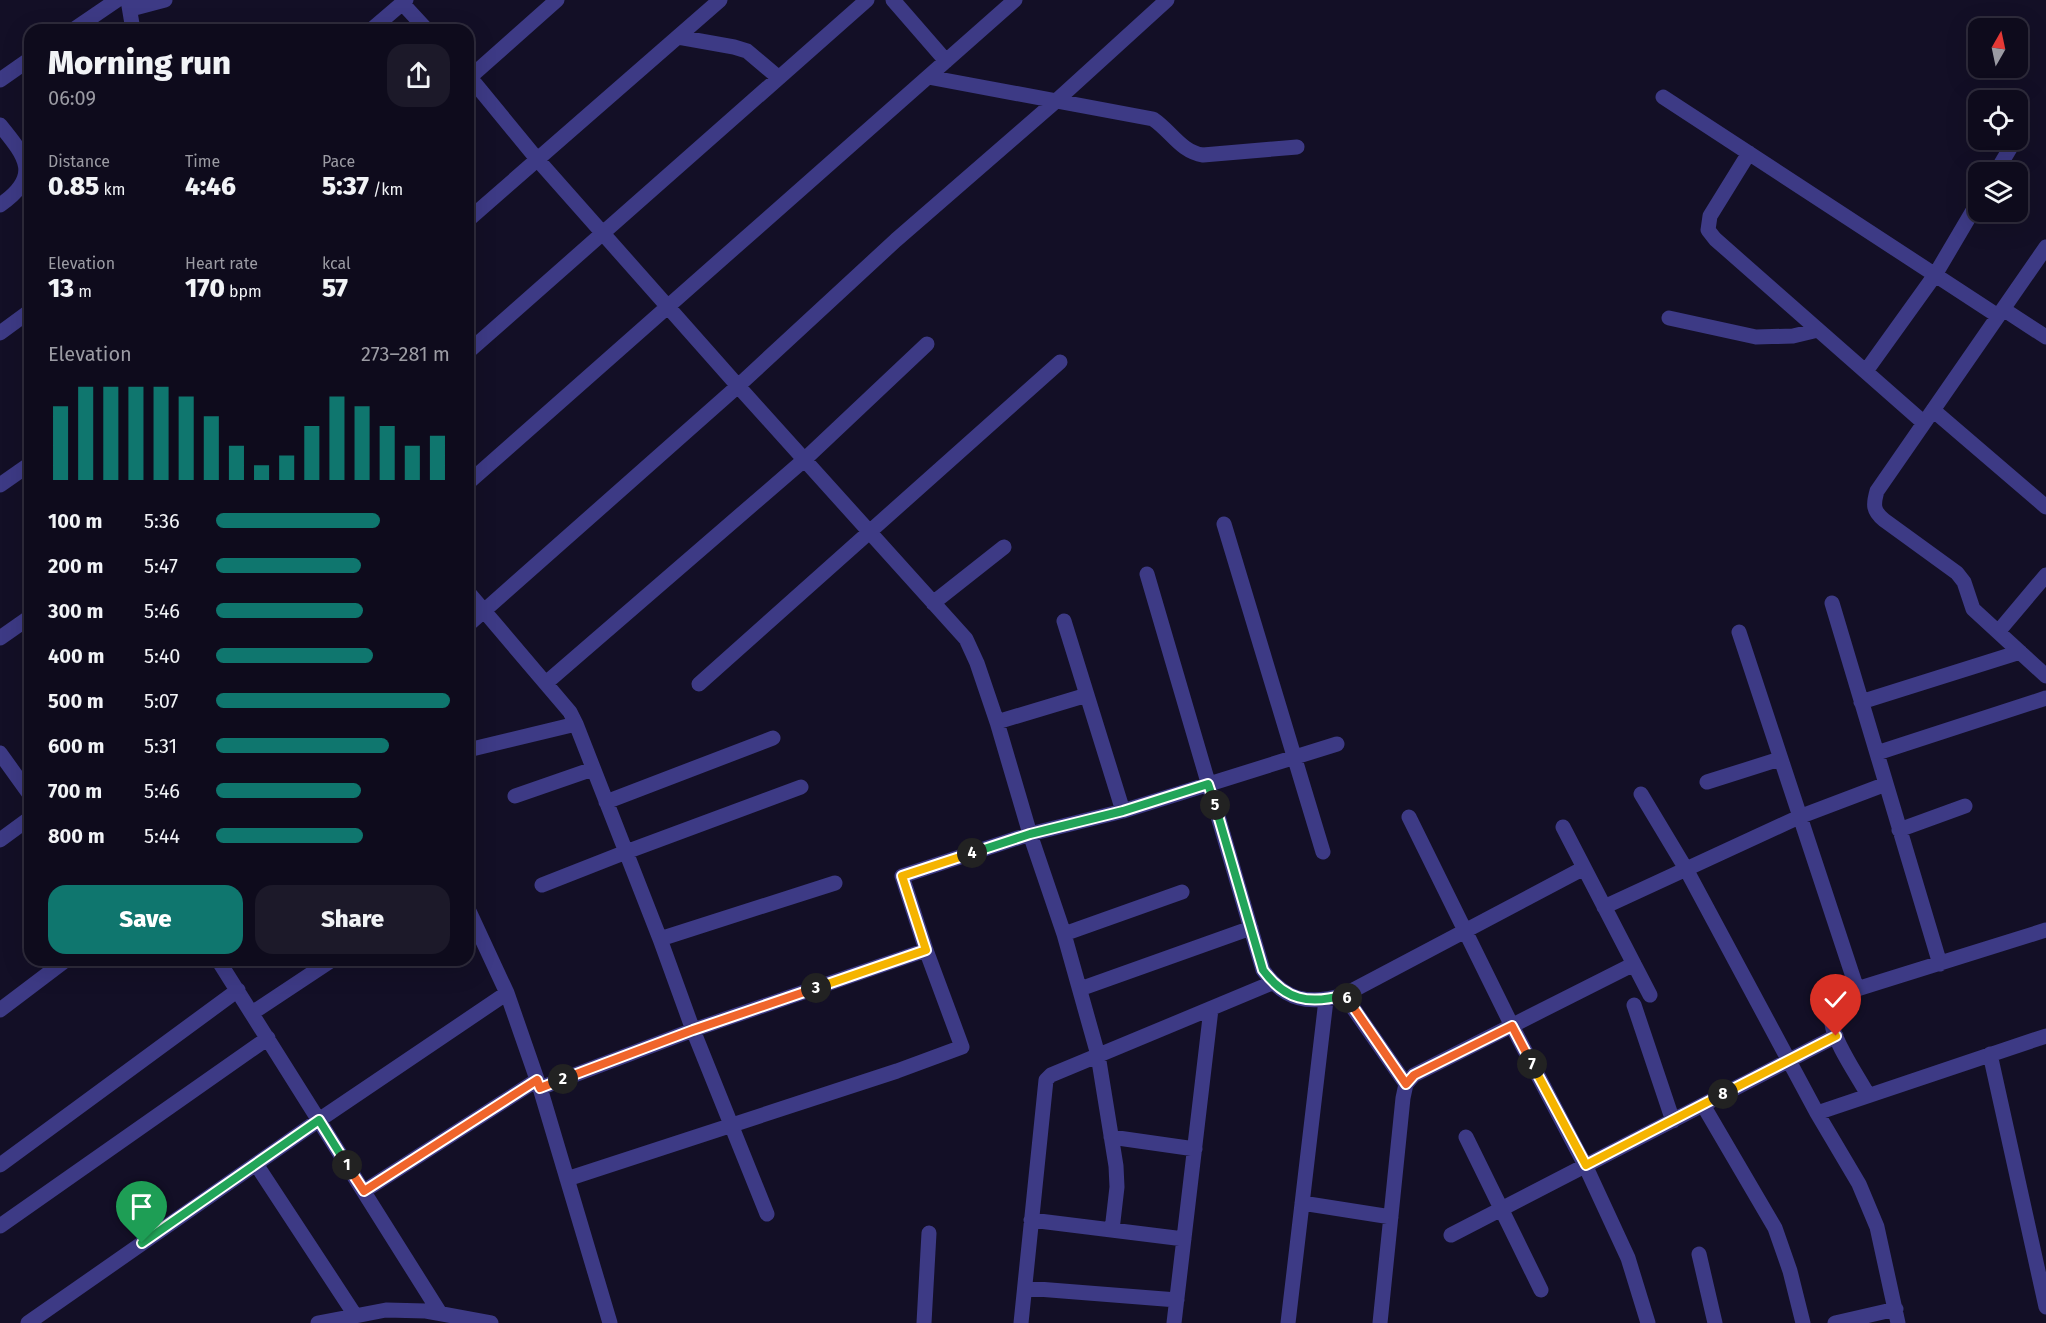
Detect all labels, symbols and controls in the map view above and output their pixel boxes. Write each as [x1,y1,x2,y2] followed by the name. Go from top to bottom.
[1968,18,2028,78] north arrow
[1968,18,2028,222] map controls
[48,43,231,83] text: Morning run
[387,44,450,107] button: share
[48,86,96,110] text: 06:09
[1968,90,2028,150] button: locate
[48,152,110,171] text: Distance
[185,152,220,171] text: Time
[322,152,355,171] text: Pace
[1968,162,2028,222] button: layers
[48,171,99,202] text: 0.85
[185,171,236,202] text: 4:46
[322,171,369,202] text: 5:37
[99,180,125,199] text: km
[369,180,403,199] text: /km
[48,254,115,273] text: Elevation
[185,254,258,273] text: Heart rate
[322,254,351,273] text: kcal
[48,273,74,304] text: 13
[185,273,225,304] text: 170
[322,273,348,304] text: 57
[74,282,92,301] text: m
[225,282,262,301] text: bpm
[48,342,132,366] text: Elevation
[361,342,450,366] text: 273–281 m
[48,509,102,533] text: 100 m
[144,509,180,533] text: 5:36
[48,554,103,578] text: 200 m
[144,554,178,578] text: 5:47
[48,599,103,623] text: 300 m
[144,599,180,623] text: 5:46
[48,644,104,668] text: 400 m
[144,644,181,668] text: 5:40
[48,689,104,713] text: 500 m
[144,689,178,713] text: 5:07
[48,734,104,758] text: 600 m
[144,734,177,758] text: 5:31
[48,779,102,803] text: 700 m
[144,779,180,803] text: 5:46
[1200,790,1230,820] pin: 5
[1211,795,1219,814] text: 5
[48,824,105,848] text: 800 m
[144,824,180,848] text: 5:44
[957,838,987,868] pin: 4
[967,843,977,862] text: 4
[48,885,243,954] button: Save
[255,885,450,954] button: Share
[801,973,831,1003] pin: 3
[1810,974,1861,1036] pin
[812,978,820,997] text: 3
[1332,983,1362,1013] pin: 6
[1819,983,1852,1016] icon: check
[1342,988,1352,1007] text: 6
[1517,1049,1547,1079] pin: 7
[1528,1054,1536,1073] text: 7
[548,1064,578,1094] pin: 2
[559,1069,567,1088] text: 2
[1708,1079,1738,1109] pin: 8
[1718,1084,1728,1103] text: 8
[332,1150,362,1180] pin: 1
[343,1155,351,1174] text: 1
[116,1181,167,1243] pin
[125,1190,158,1223] icon: arrive

